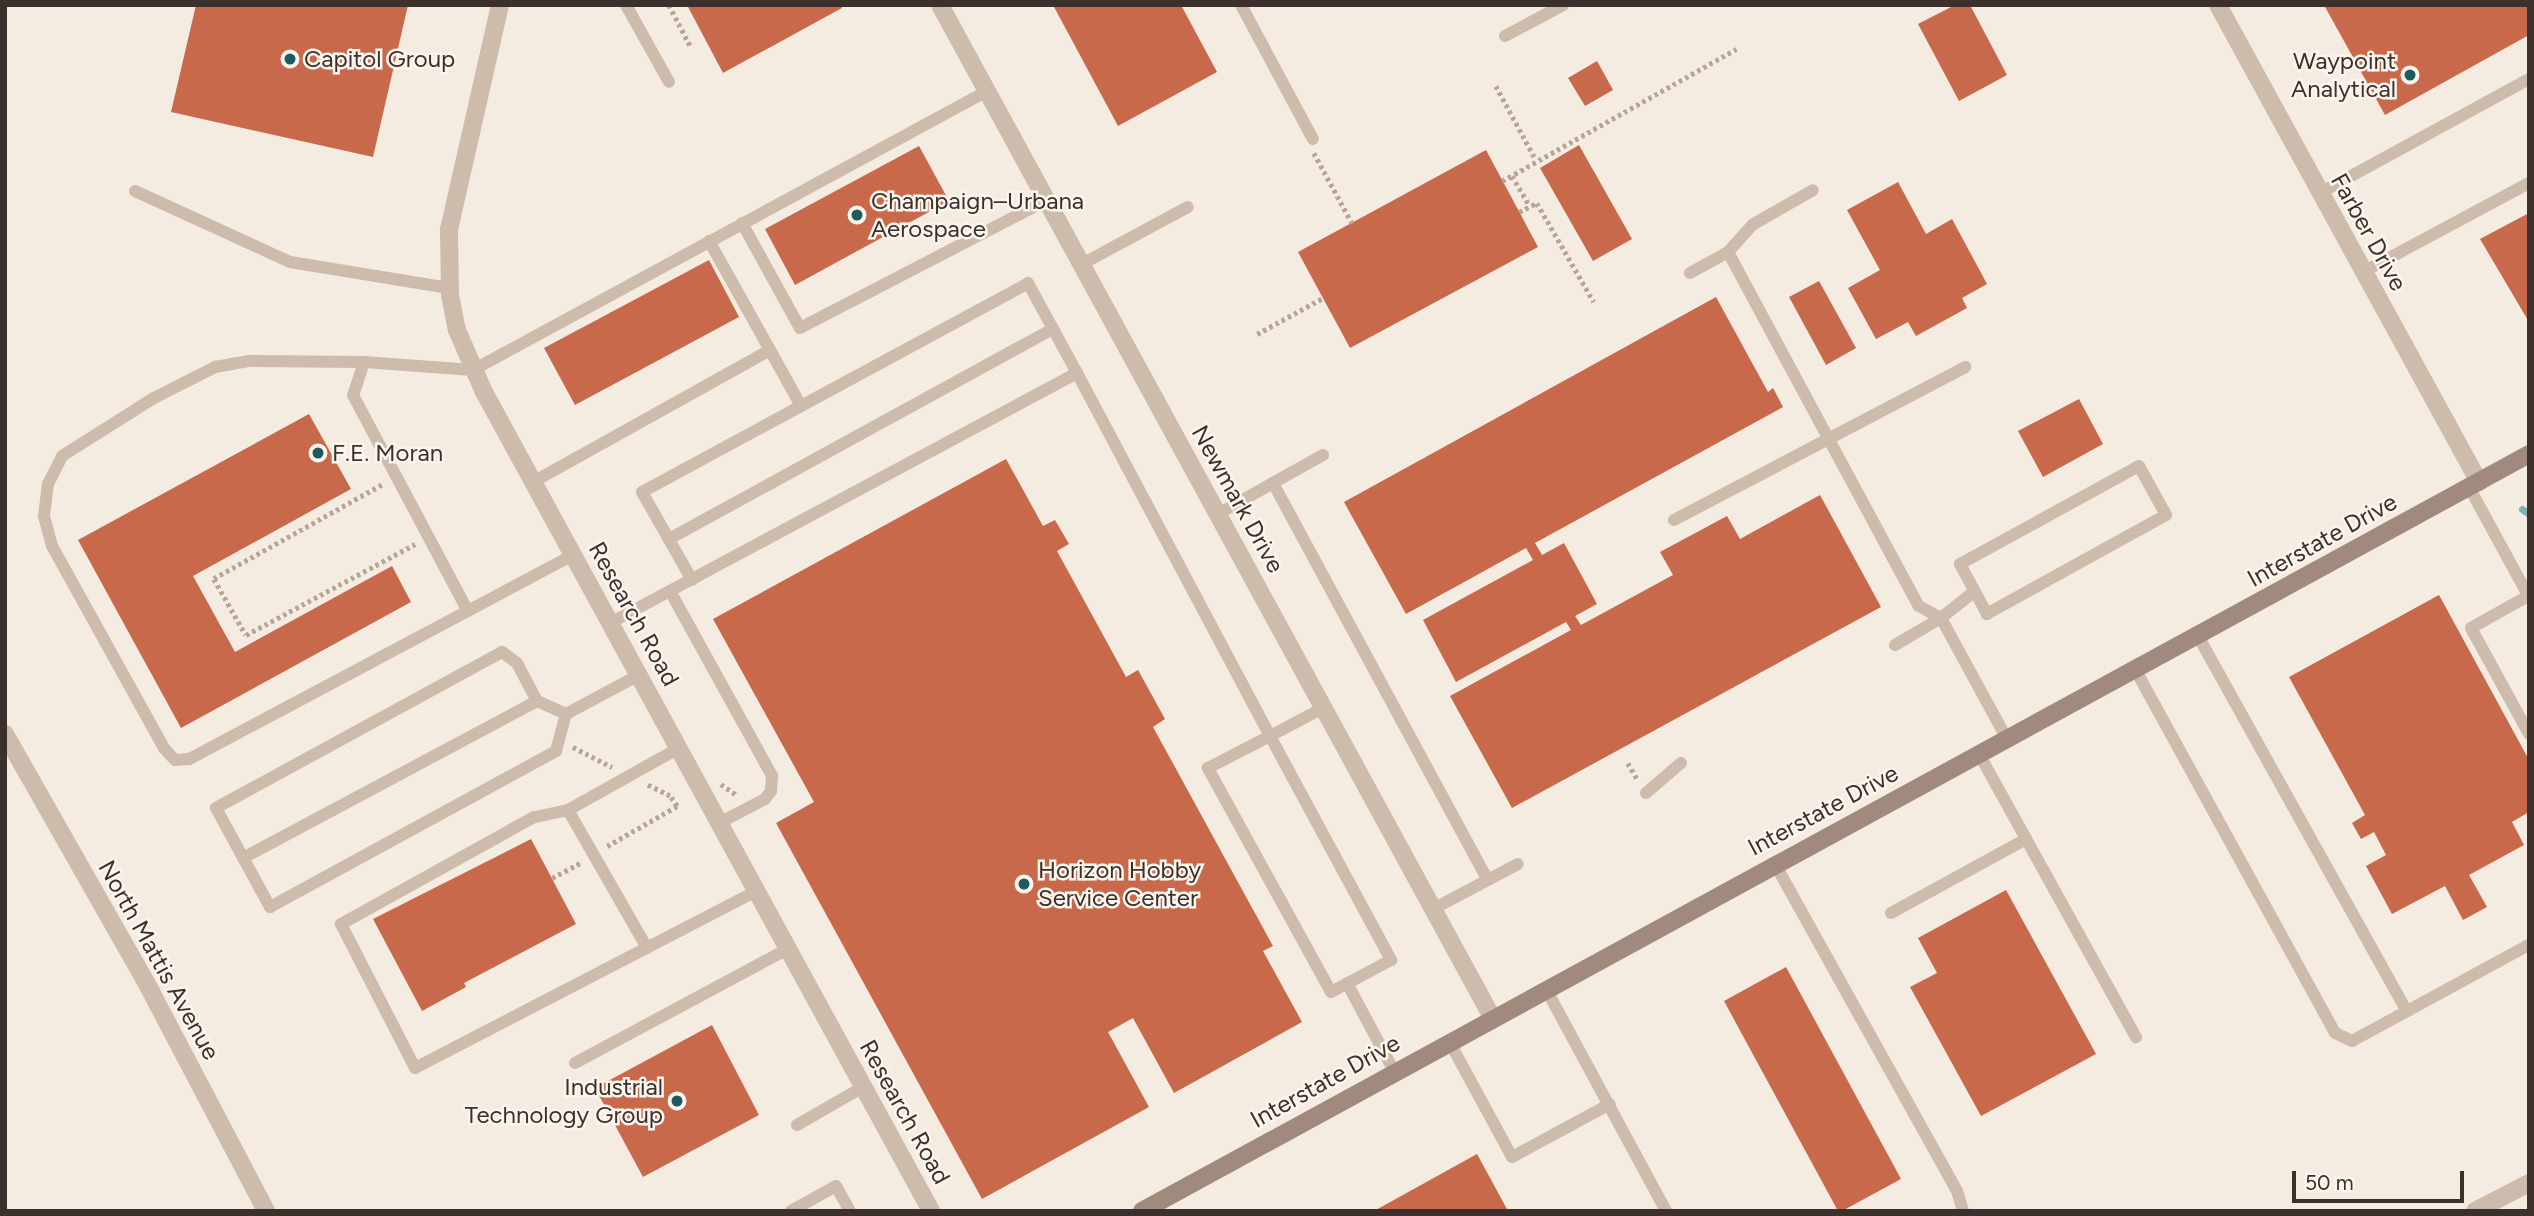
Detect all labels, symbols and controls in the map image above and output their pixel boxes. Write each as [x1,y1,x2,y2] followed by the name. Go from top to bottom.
[304,45,455,73] place label: Capitol Group
[2291,47,2396,103] place label: Waypoint Analytical
[282,51,298,67] marker: Capitol Group
[2402,67,2418,83] marker: Waypoint Analytical
[2325,168,2413,296] street label: Farber Drive
[871,187,1084,243] place label: Champaign–Urbana Aerospace
[849,207,865,223] marker: Champaign–Urbana Aerospace
[1186,420,1290,578] street label: Newmark Drive
[332,439,443,467] place label: F.E. Moran
[310,445,326,461] marker: F.E. Moran
[2242,487,2402,593] street label: Interstate Drive
[583,537,685,691] street label: Research Road
[1743,758,1903,862] street label: Interstate Drive
[92,855,226,1065] street label: North Mattis Avenue
[1038,856,1201,912] place label: Horizon Hobby Service Center
[1016,876,1032,892] marker: Horizon Hobby Service Center
[1245,1028,1405,1134] street label: Interstate Drive
[854,1035,956,1189] street label: Research Road
[465,1073,663,1129] place label: Industrial Technology Group
[669,1093,685,1109] marker: Industrial Technology Group
[2296,1156,2468,1200] scale bar
[2305,1170,2354,1195] text: 50 m

